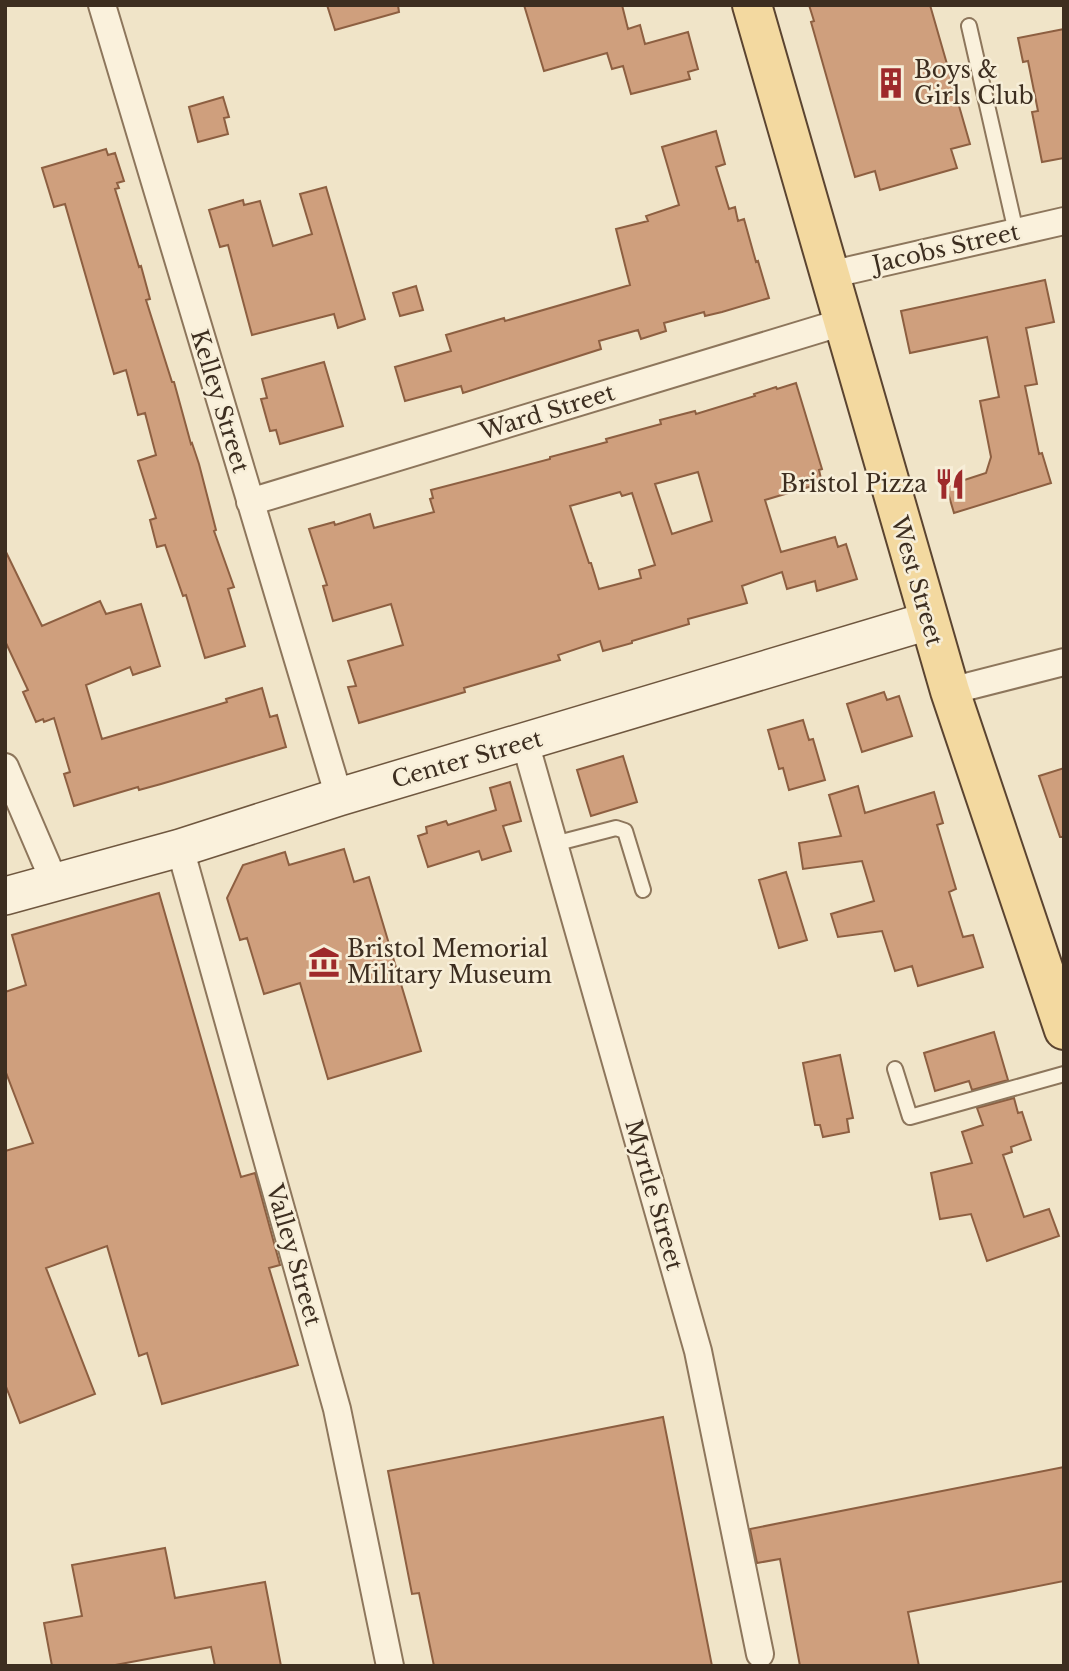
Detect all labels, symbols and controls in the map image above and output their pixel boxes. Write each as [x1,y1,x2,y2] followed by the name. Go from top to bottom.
[914,56,1034,110] place label: Boys & Girls Club
[874,66,908,100] building icon: Boys & Girls Club
[867,217,1022,279] street label: Jacobs Street
[185,326,255,476] street label: Kelley Street
[475,378,618,446] street label: Ward Street
[933,467,967,501] restaurant icon: Bristol Pizza
[780,470,927,498] place label: Bristol Pizza
[885,512,949,649] street label: West Street
[388,724,546,794] street label: Center Street
[347,935,552,989] place label: Bristol Memorial Military Museum
[307,945,341,979] museum icon: Bristol Memorial Military Museum
[619,1117,689,1274] street label: Myrtle Street
[260,1180,328,1329] street label: Valley Street

